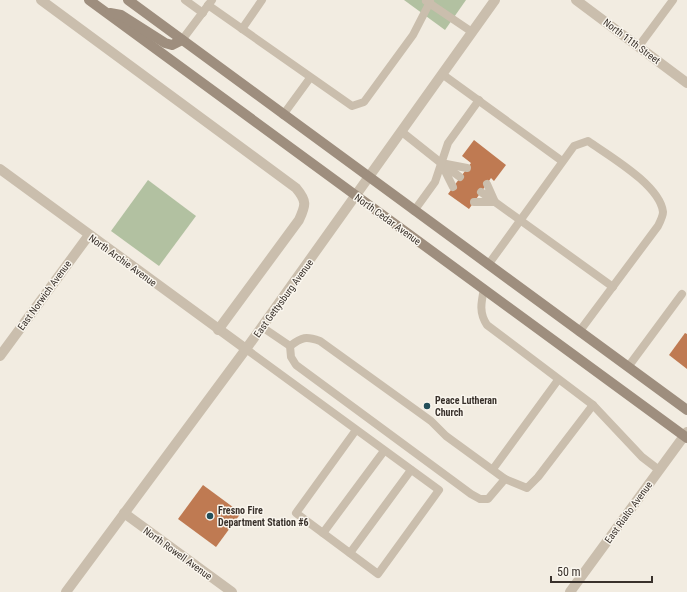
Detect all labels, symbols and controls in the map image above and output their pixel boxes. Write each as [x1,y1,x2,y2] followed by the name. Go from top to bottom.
[601,17,662,66] street label: North 11th Street
[353,192,423,247] street label: North Cedar Avenue
[87,232,159,289] street label: North Archie Avenue
[251,257,316,339] street label: East Gettysburg Avenue
[15,258,74,332] street label: East Norwich Avenue
[435,395,497,418] place label: Peace Lutheran Church
[422,401,432,411] marker: Peace Lutheran Church
[602,479,655,545] street label: East Rialto Avenue
[218,505,309,528] place label: Fresno Fire Department Station #6
[205,511,215,521] marker: Fresno Fire Department Station #6
[141,525,214,582] street label: North Rowell Avenue
[551,558,652,584] scale bar
[557,565,581,579] text: 50 m

